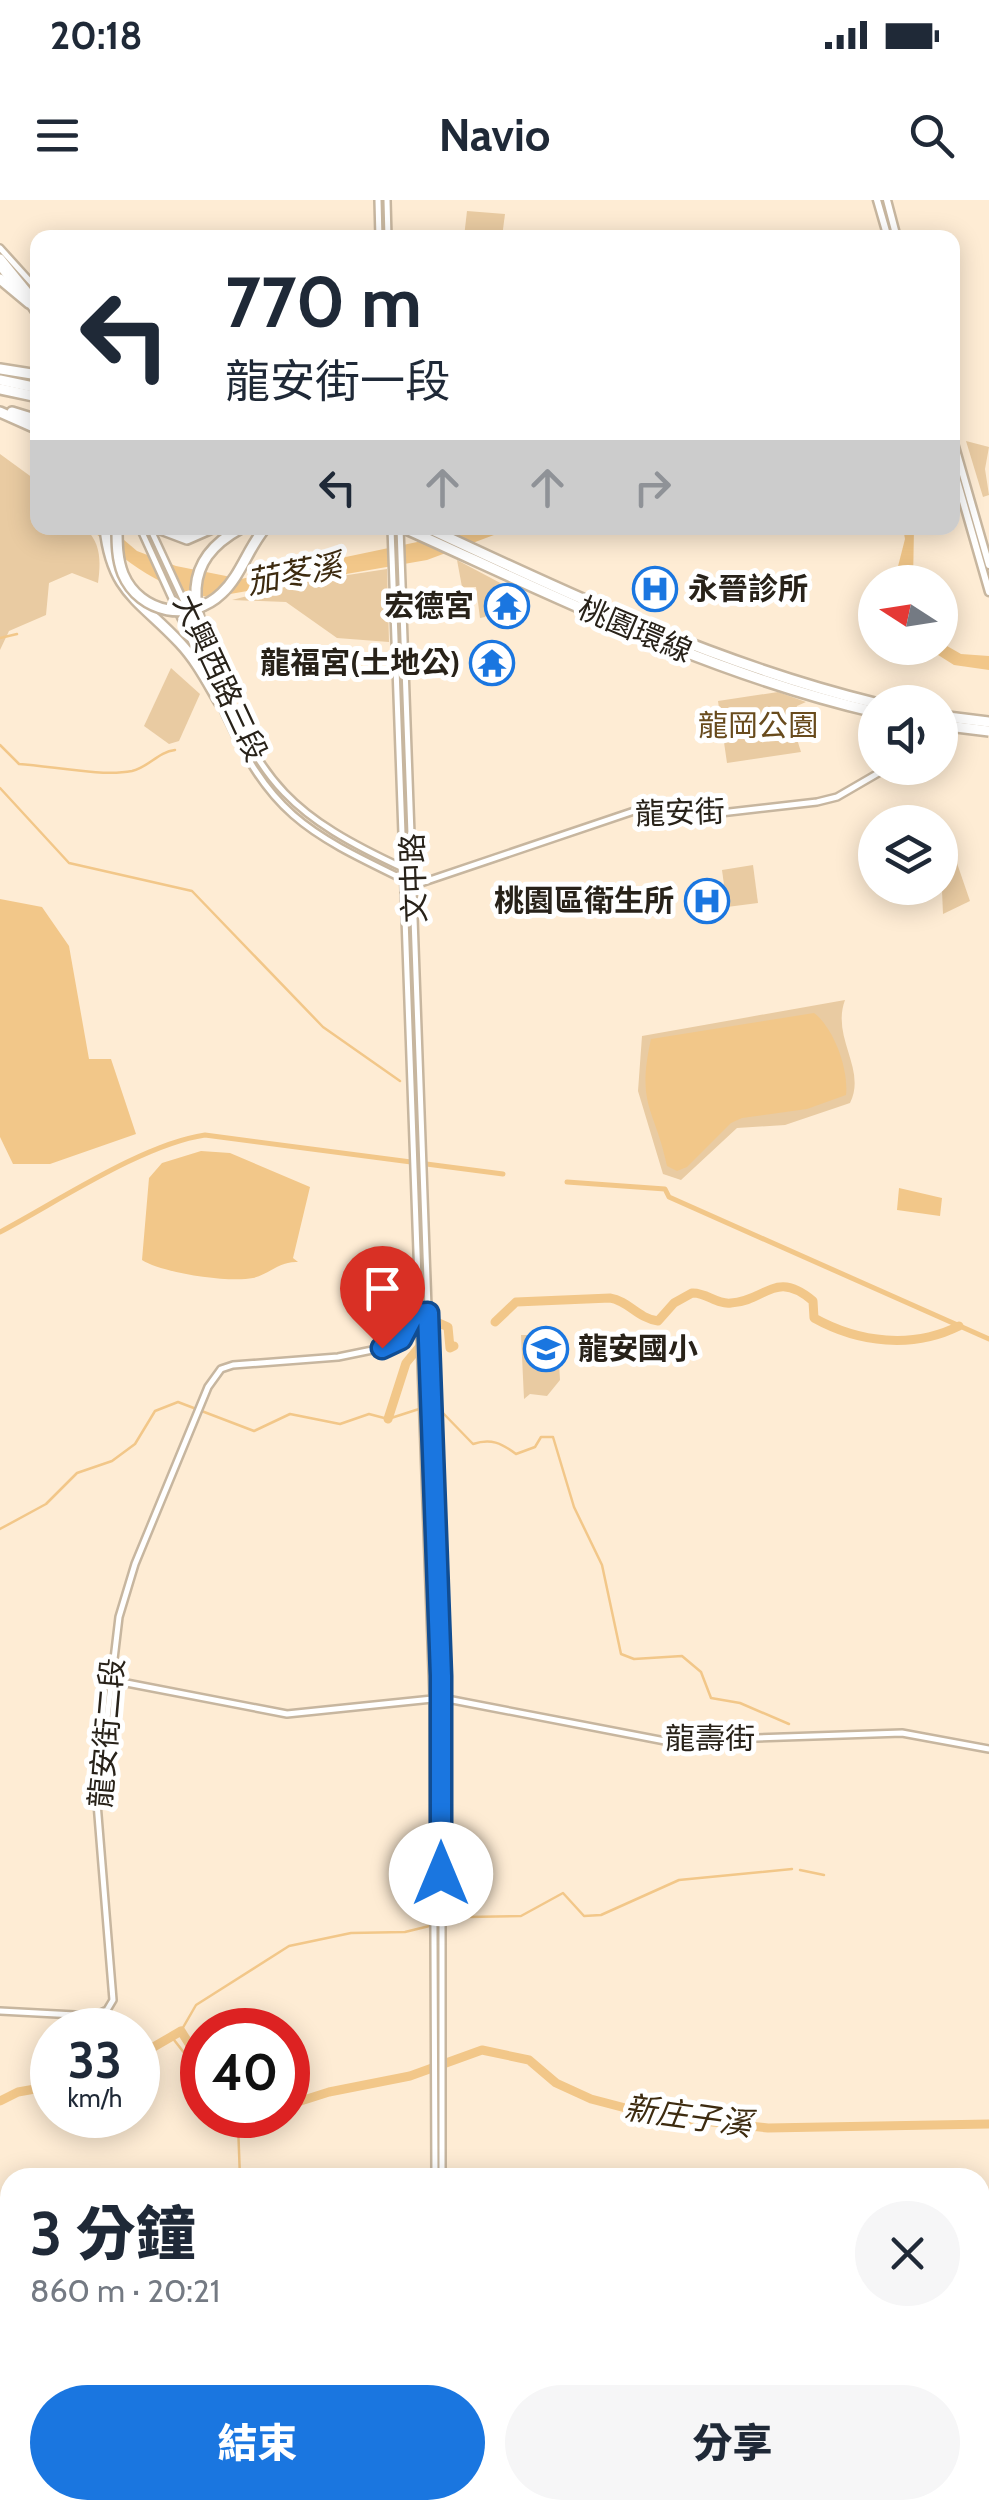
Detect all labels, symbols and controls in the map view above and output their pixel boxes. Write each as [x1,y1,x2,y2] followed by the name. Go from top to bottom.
[50,12,142,59] text: 20:18
[30,108,85,163] icon: menu
[439,108,550,162] text: Navio
[904,108,959,163] icon: search
[225,259,422,345] text: 770 m
[60,270,190,400] icon: left
[225,354,450,408] text: 龍安街一段
[310,460,365,515] icon: left
[415,460,470,515] icon: ahead
[520,460,575,515] icon: ahead
[625,460,680,515] icon: right
[243,544,349,602] water label: 茄苳溪
[858,565,958,665] north arrow
[858,565,958,905] map controls
[632,566,678,612] hospital icon: 永晉診所
[688,570,808,607] place label: 永晉診所
[484,583,530,629] temple icon: 宏德宮
[384,587,474,624] place label: 宏德宮
[166,588,275,767] street label: 大興西路三段
[573,589,698,670] street label: 桃園環線
[469,640,515,686] temple icon: 龍福宮(土地公)
[260,644,460,681] place label: 龍福宮(土地公)
[858,685,958,785] button: sound
[698,707,818,744] park label: 龍岡公園
[634,792,726,833] street label: 龍安街
[858,805,958,905] button: layers
[393,832,434,924] street label: 文中路
[684,878,730,924] hospital icon: 桃園區衛生所
[494,882,674,919] place label: 桃園區衛生所
[340,1246,425,1349] pin
[355,1261,410,1316] icon: arrive
[523,1326,569,1372] school or university icon: 龍安國小
[578,1330,698,1367] place label: 龍安國小
[82,1657,131,1809] street label: 龍安街二段
[665,1720,755,1757] street label: 龍壽街
[389,1822,493,1926] position arrow
[180,2008,310,2138] speed limit sign: 40
[68,2030,122,2091] text: 33
[68,2083,122,2113] text: km/h
[622,2087,758,2144] water label: 新庄子溪
[30,2197,196,2270] text: 3 分鐘
[855,2201,960,2306] button: close
[30,2271,220,2310] text: 860 m · 20:21
[30,2385,485,2500] button: 結束
[505,2385,960,2500] button: 分享

